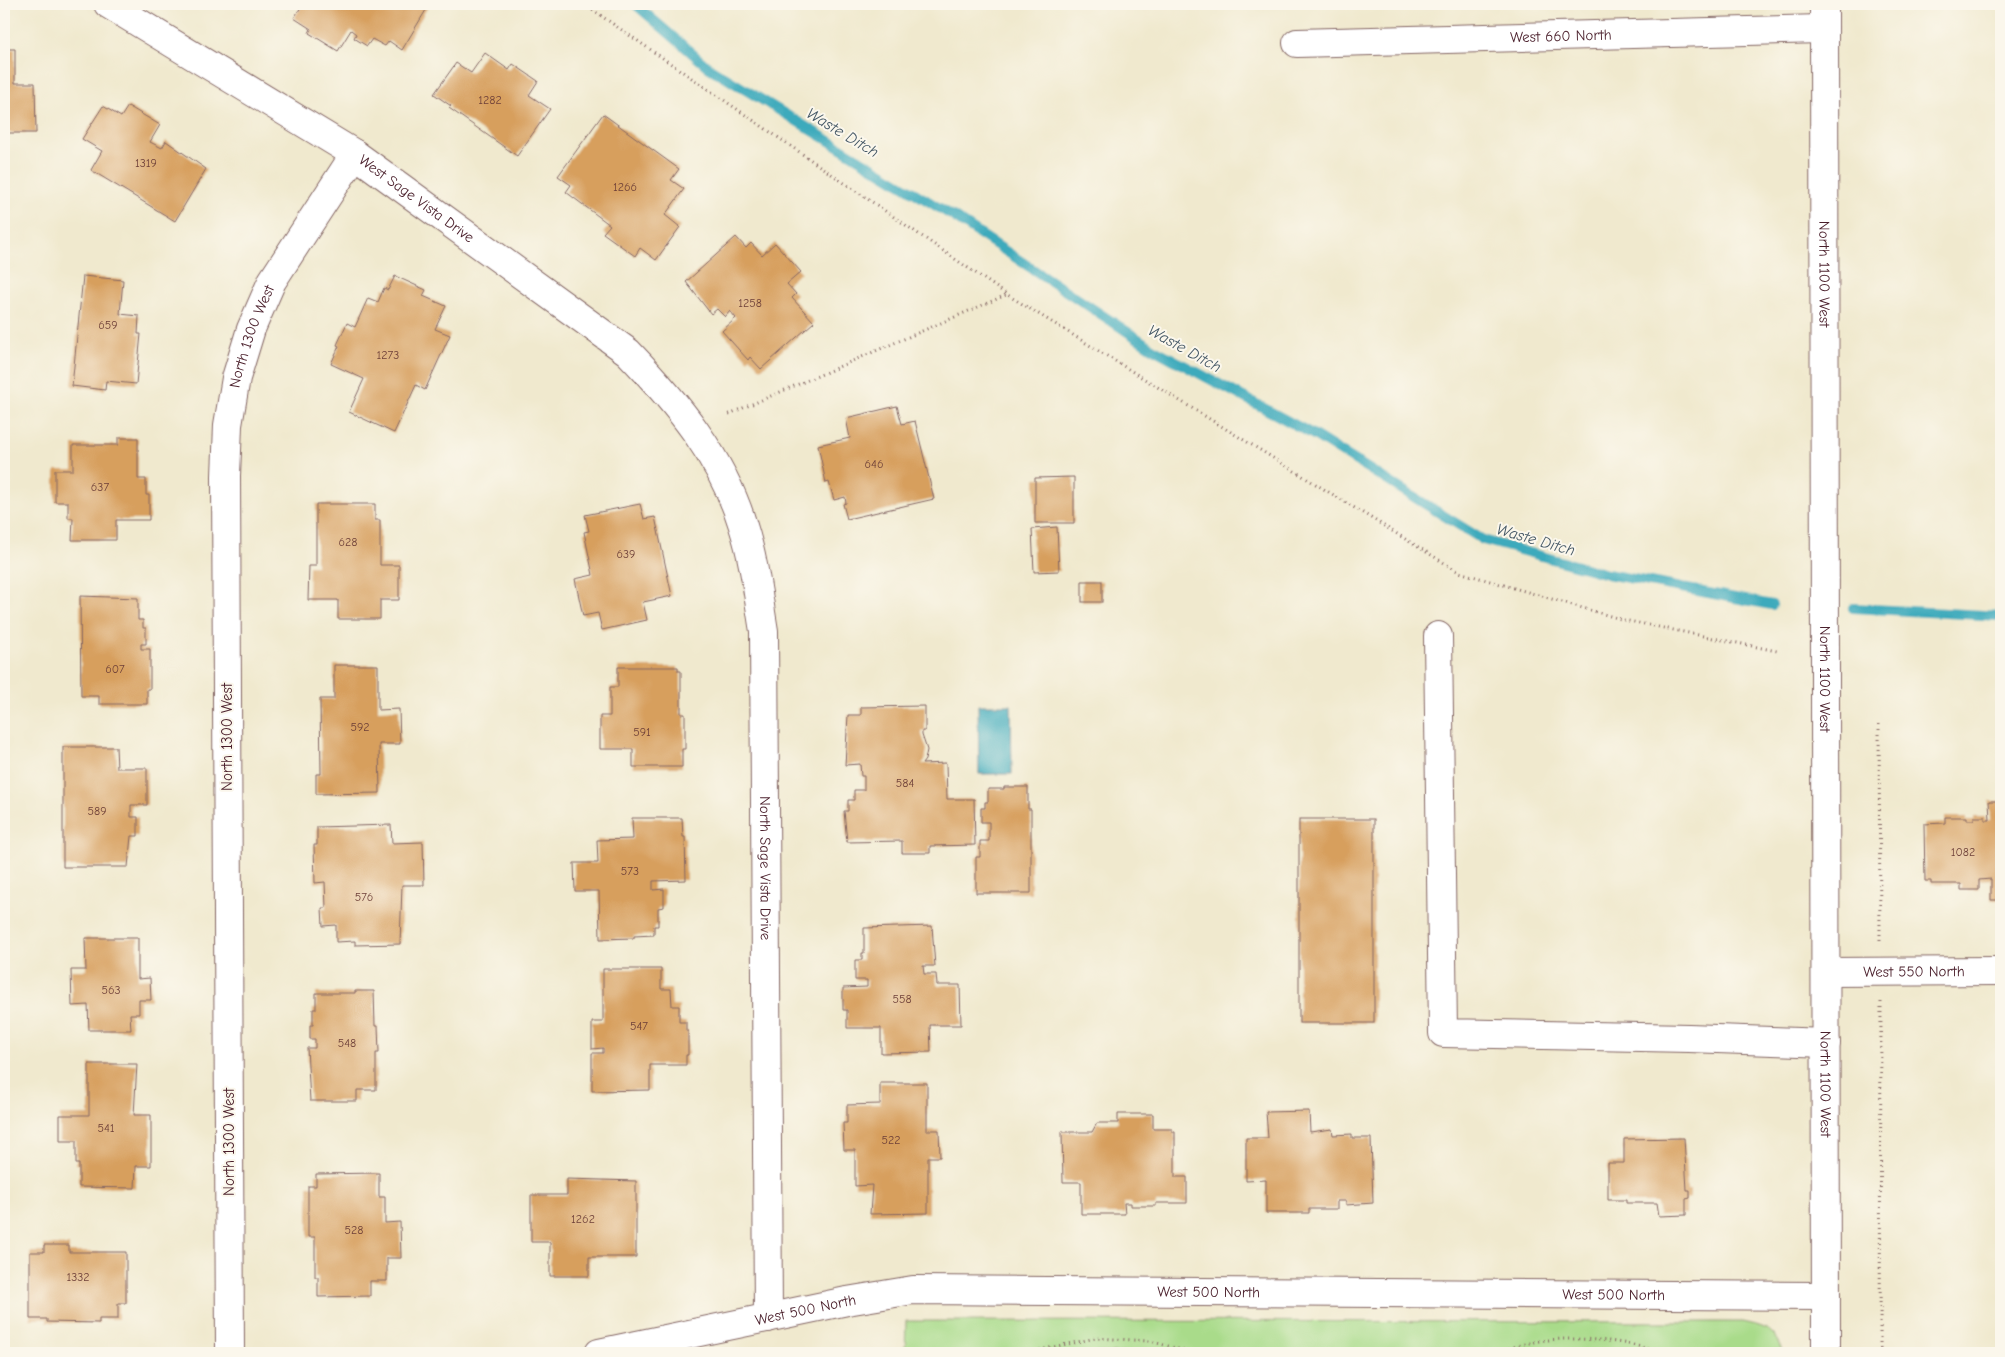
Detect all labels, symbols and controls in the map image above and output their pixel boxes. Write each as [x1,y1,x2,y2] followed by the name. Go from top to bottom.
[1510,26,1612,46] street label: West 660 North
[478,93,502,107] house number: 1282
[803,104,882,161] water label: Waste Ditch
[355,151,478,247] street label: West Sage Vista Drive
[135,156,157,170] house number: 1319
[613,180,637,194] house number: 1266
[1815,221,1833,328] street label: North 1100 West
[225,282,278,389] street label: North 1300 West
[738,296,762,310] house number: 1258
[98,318,118,332] house number: 659
[1145,321,1224,376] water label: Waste Ditch
[377,348,399,362] house number: 1273
[865,457,883,471] house number: 646
[91,480,109,494] house number: 637
[1494,520,1577,560] water label: Waste Ditch
[339,535,357,549] house number: 628
[617,547,635,561] house number: 639
[1816,626,1834,733] street label: North 1100 West
[105,662,125,676] house number: 607
[218,682,236,791] street label: North 1300 West
[350,720,370,734] house number: 592
[633,725,651,739] house number: 591
[896,776,914,790] house number: 584
[756,796,775,941] street label: North Sage Vista Drive
[87,804,107,818] house number: 589
[1951,845,1975,859] house number: 1082
[621,864,639,878] house number: 573
[355,890,373,904] house number: 576
[1863,962,1965,981] street label: West 550 North
[101,983,121,997] house number: 563
[892,992,912,1006] house number: 558
[630,1019,648,1033] house number: 547
[1817,1031,1835,1138] street label: North 1100 West
[338,1036,356,1050] house number: 548
[220,1087,238,1196] street label: North 1300 West
[97,1121,115,1135] house number: 541
[881,1133,901,1147] house number: 522
[571,1212,595,1226] house number: 1262
[345,1223,363,1237] house number: 528
[66,1270,90,1284] house number: 1332
[1157,1283,1260,1301] street label: West 500 North
[1562,1285,1665,1304] street label: West 500 North
[753,1291,857,1329] street label: West 500 North

